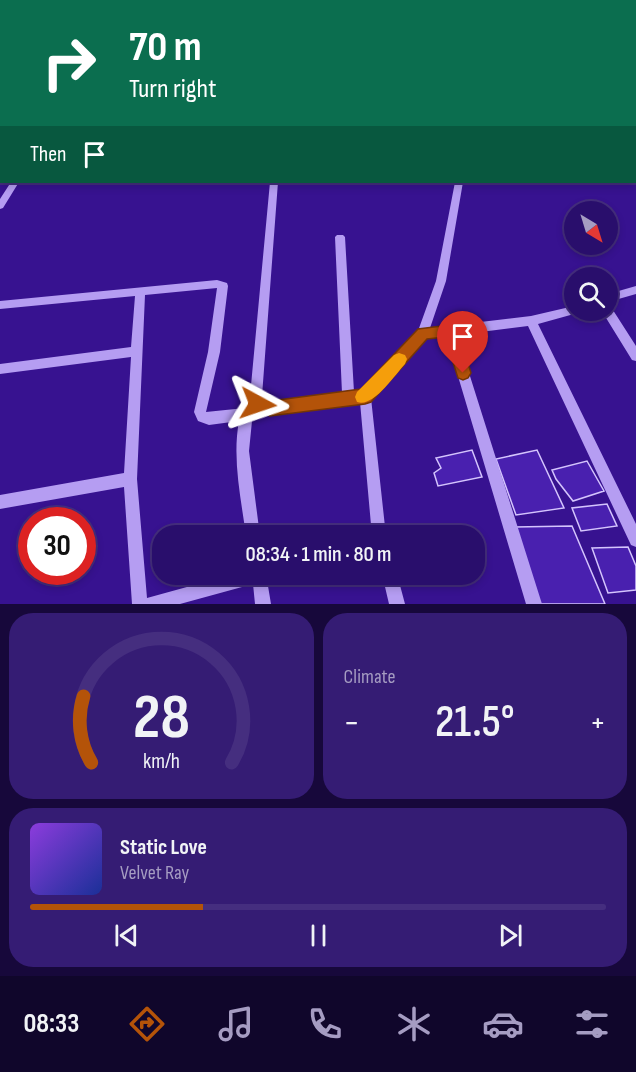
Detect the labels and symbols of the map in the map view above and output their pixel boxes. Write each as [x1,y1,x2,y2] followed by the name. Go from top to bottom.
[564,201,618,255] north arrow
[437,311,488,373] pin
[226,372,290,436] position arrow
[18,507,96,585] speed limit sign: 30

